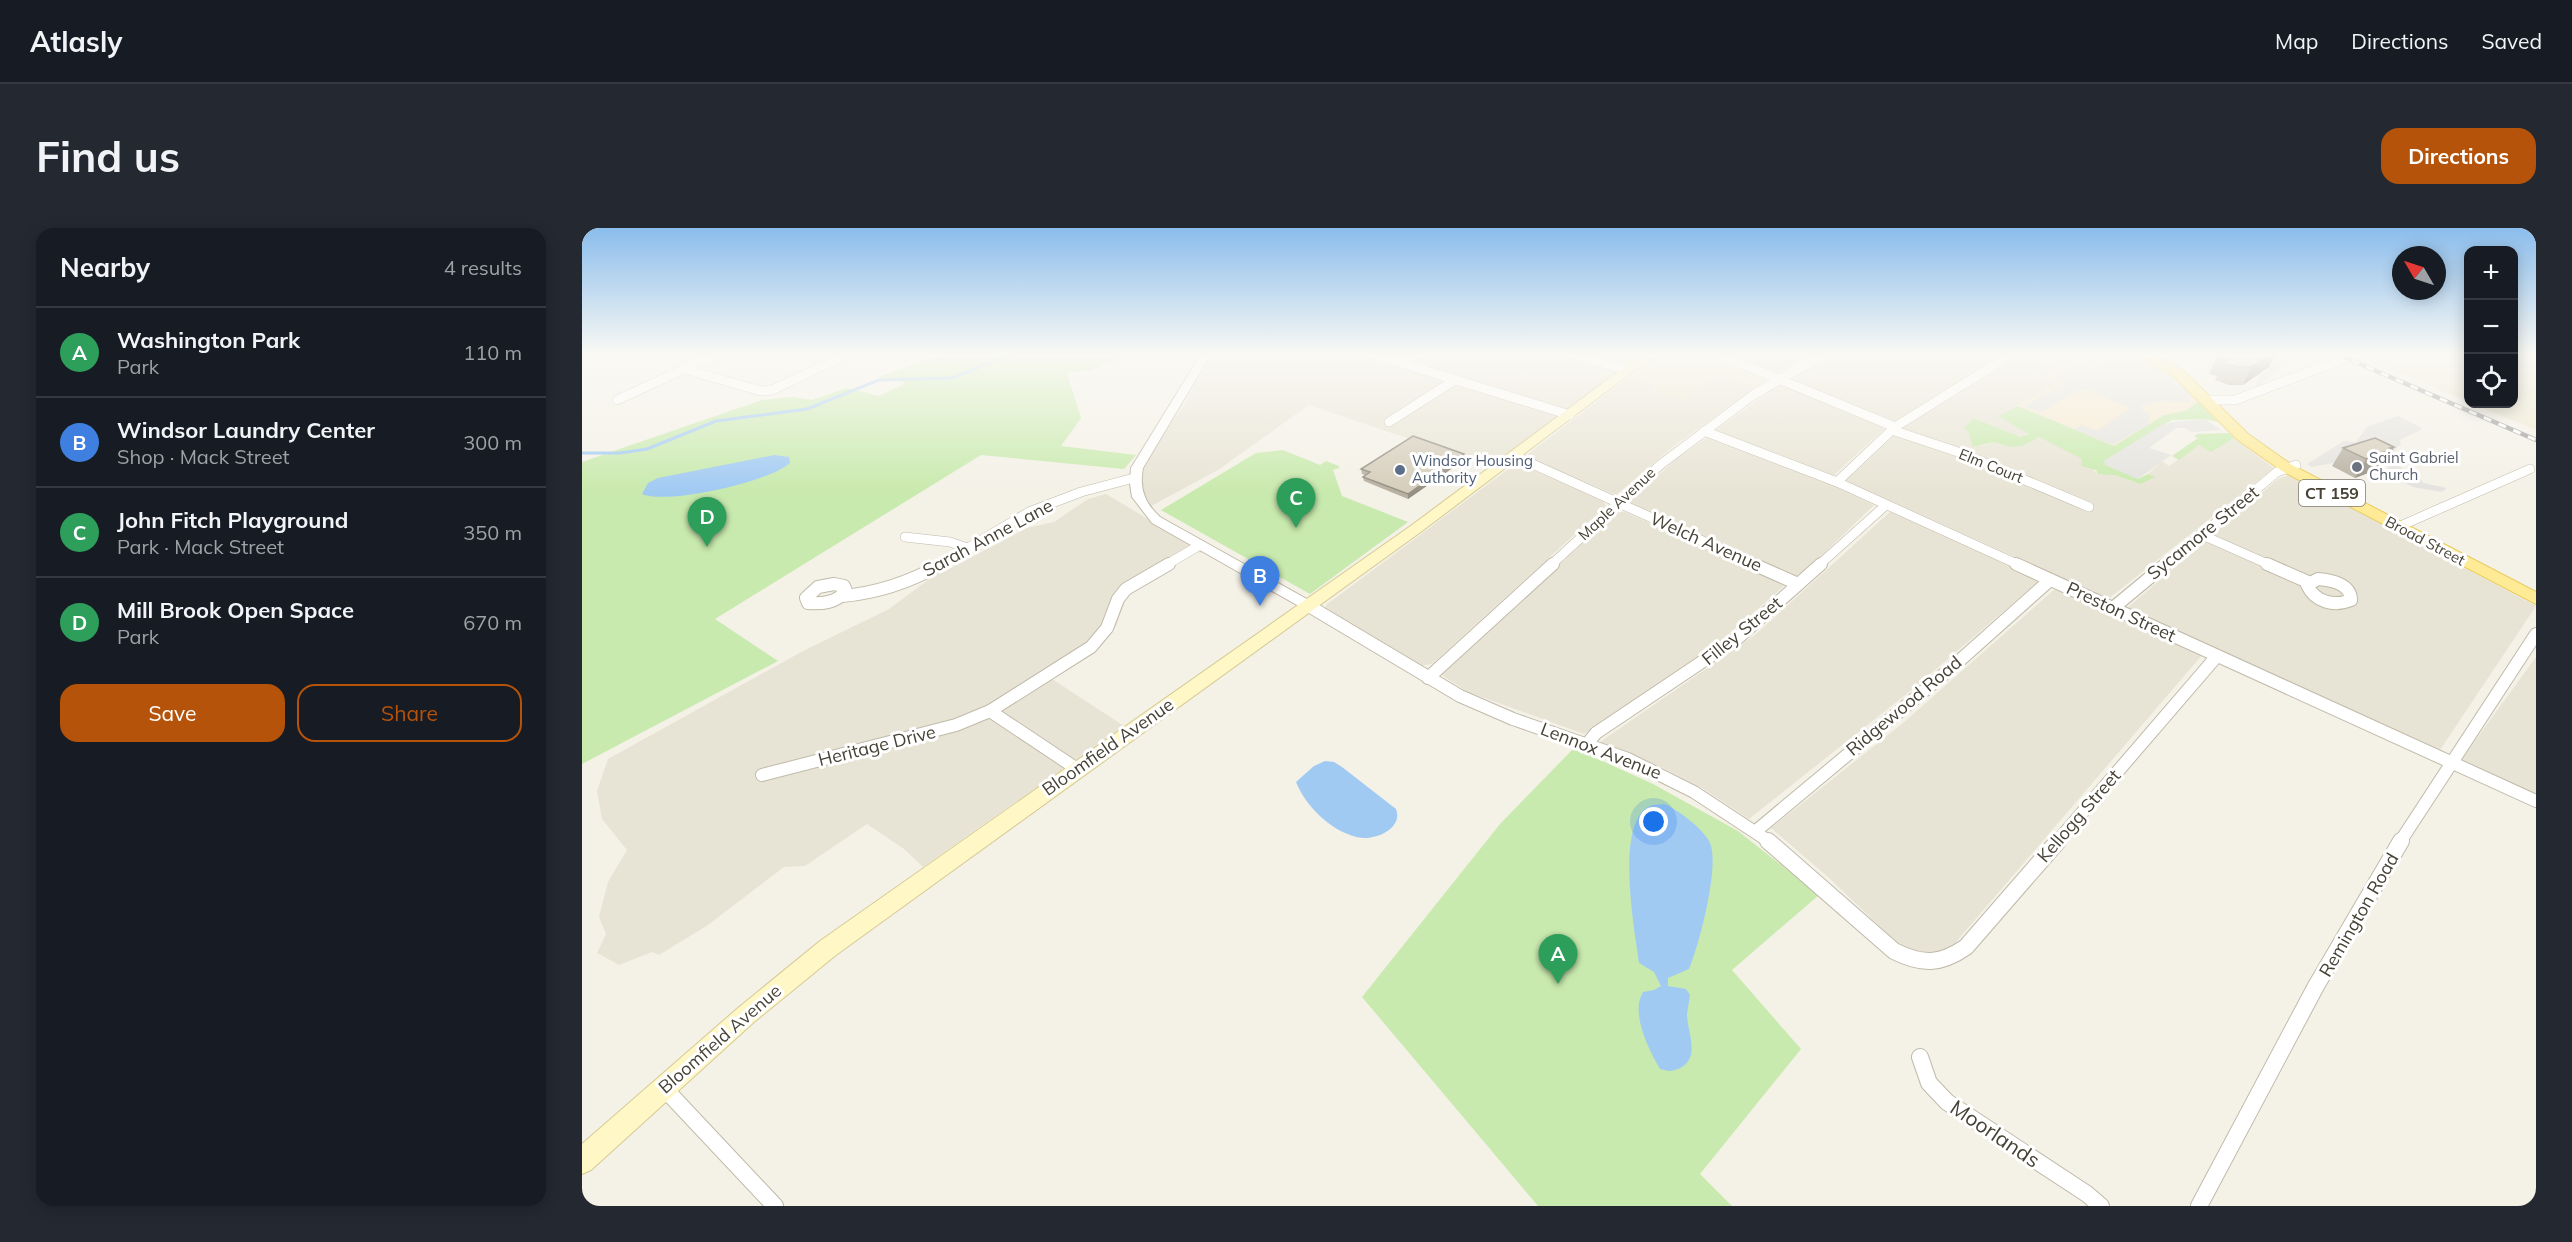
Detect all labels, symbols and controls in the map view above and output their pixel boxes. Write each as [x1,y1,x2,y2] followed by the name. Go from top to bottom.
[30,24,122,59] text: Atlasly
[2275,28,2318,54] text: Map
[2351,28,2448,54] text: Directions
[2481,28,2542,54] text: Saved
[2381,128,2536,184] button: Directions
[36,130,180,183] text: Find us
[2392,246,2446,300] north arrow
[2464,246,2518,408] map controls
[2464,246,2518,300] button: +
[60,251,150,284] text: Nearby
[444,255,522,280] text: 4 results
[2464,300,2518,354] button: −
[117,326,300,354] text: Washington Park
[72,340,87,365] text: A
[463,340,522,365] text: 110 m
[117,354,159,379] text: Park
[2464,354,2518,408] button: locate
[117,416,375,444] text: Windsor Laundry Center
[73,430,86,455] text: B
[463,430,522,455] text: 300 m
[117,444,290,469] text: Shop · Mack Street
[1956,444,2026,487] street label: Elm Court
[2369,448,2459,484] place label: Saint Gabriel Church
[1412,451,1533,487] place label: Windsor Housing Authority
[2350,460,2364,474] marker: Saint Gabriel Church
[1393,463,1407,477] marker: Windsor Housing Authority
[1574,463,1659,544] street label: Maple Avenue
[1276,478,1316,528] pin: C
[2299,480,2365,506] road number: CT 159
[2142,481,2263,585] street label: Sycamore Street
[919,494,1057,582] street label: Sarah Anne Lane
[688,498,726,547] pin: D
[117,506,348,534] text: John Fitch Playground
[1647,507,1766,576] street label: Welch Avenue
[2382,512,2468,569] street label: Broad Street
[73,520,86,545] text: C
[463,520,522,545] text: 350 m
[117,534,284,559] text: Park · Mack Street
[1240,556,1280,606] pin: B
[2063,576,2180,647] street label: Preston Street
[1697,591,1786,670] street label: Filley Street
[117,596,354,624] text: Mill Brook Open Space
[72,610,87,635] text: D
[463,610,522,635] text: 670 m
[117,624,159,649] text: Park
[1841,651,1966,761] street label: Ridgewood Road
[60,684,285,742] button: Save
[297,684,522,742] button: Share
[1037,693,1178,801] street label: Bloomfield Avenue
[1537,717,1665,784] street label: Lennox Avenue
[816,720,938,771] street label: Heritage Drive
[2032,764,2125,867] street label: Kellogg Street
[1639,807,1668,836] your location
[2314,849,2403,981] street label: Remington Road
[1538,934,1578,984] pin: A
[653,979,786,1098] street label: Bloomfield Avenue
[1946,1094,2045,1173] street label: Moorlands

